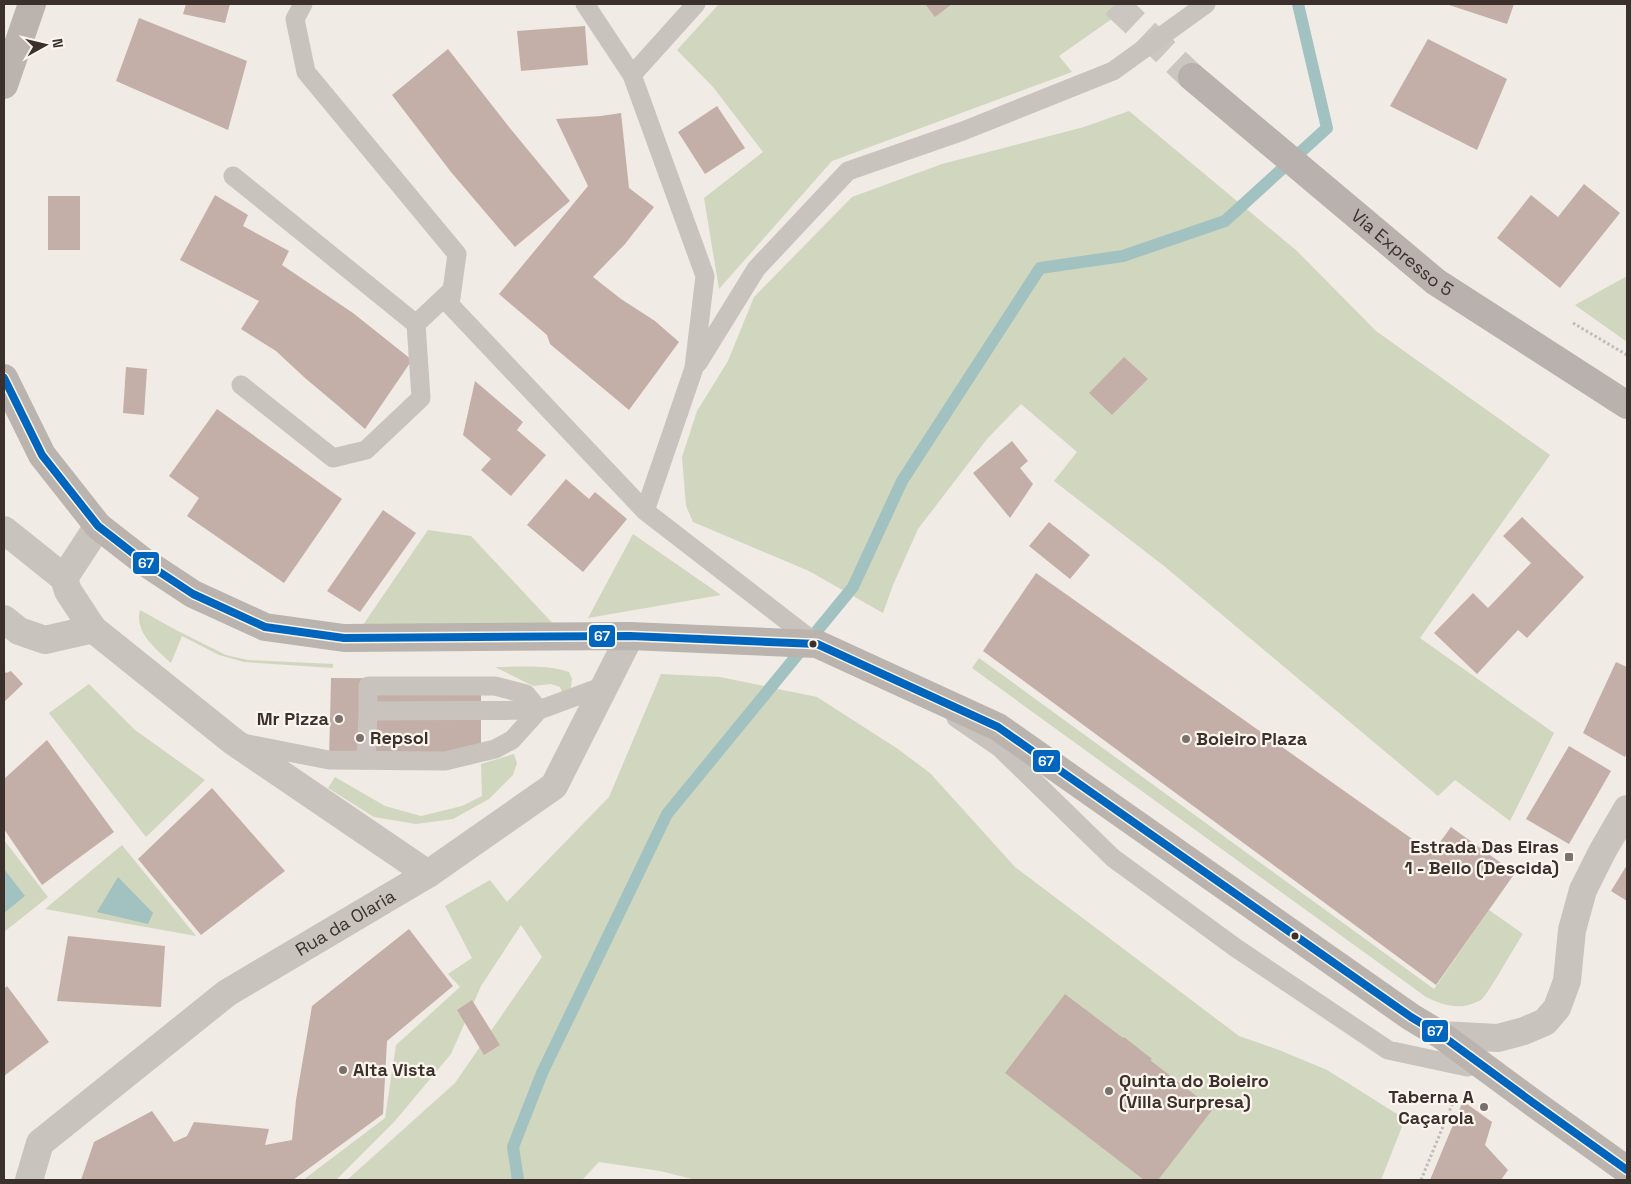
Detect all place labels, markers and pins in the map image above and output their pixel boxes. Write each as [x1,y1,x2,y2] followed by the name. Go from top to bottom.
[808,639,818,649] unlabelled marker
[257,707,330,730] place label: Mr Pizza
[333,713,345,725] marker: Mr Pizza
[370,726,428,749] place label: Repsol
[1196,727,1308,750] place label: Boieiro Plaza
[354,732,366,744] marker: Repsol
[1180,733,1192,745] marker: Boieiro Plaza
[1404,835,1559,879] place label: Estrada Das Eiras 1 - Bello (Descida)
[1563,851,1575,863] marker: Estrada Das Eiras 1 - Bello (Descida)
[1290,931,1300,941] unlabelled marker
[353,1058,437,1081] place label: Alta Vista
[337,1064,349,1076] marker: Alta Vista
[1119,1069,1269,1113] place label: Quinta do Boieiro (Villa Surpresa)
[1103,1085,1115,1097] marker: Quinta do Boieiro (Villa Surpresa)
[1388,1085,1475,1129] place label: Taberna A Caçarola
[1478,1101,1490,1113] marker: Taberna A Caçarola

